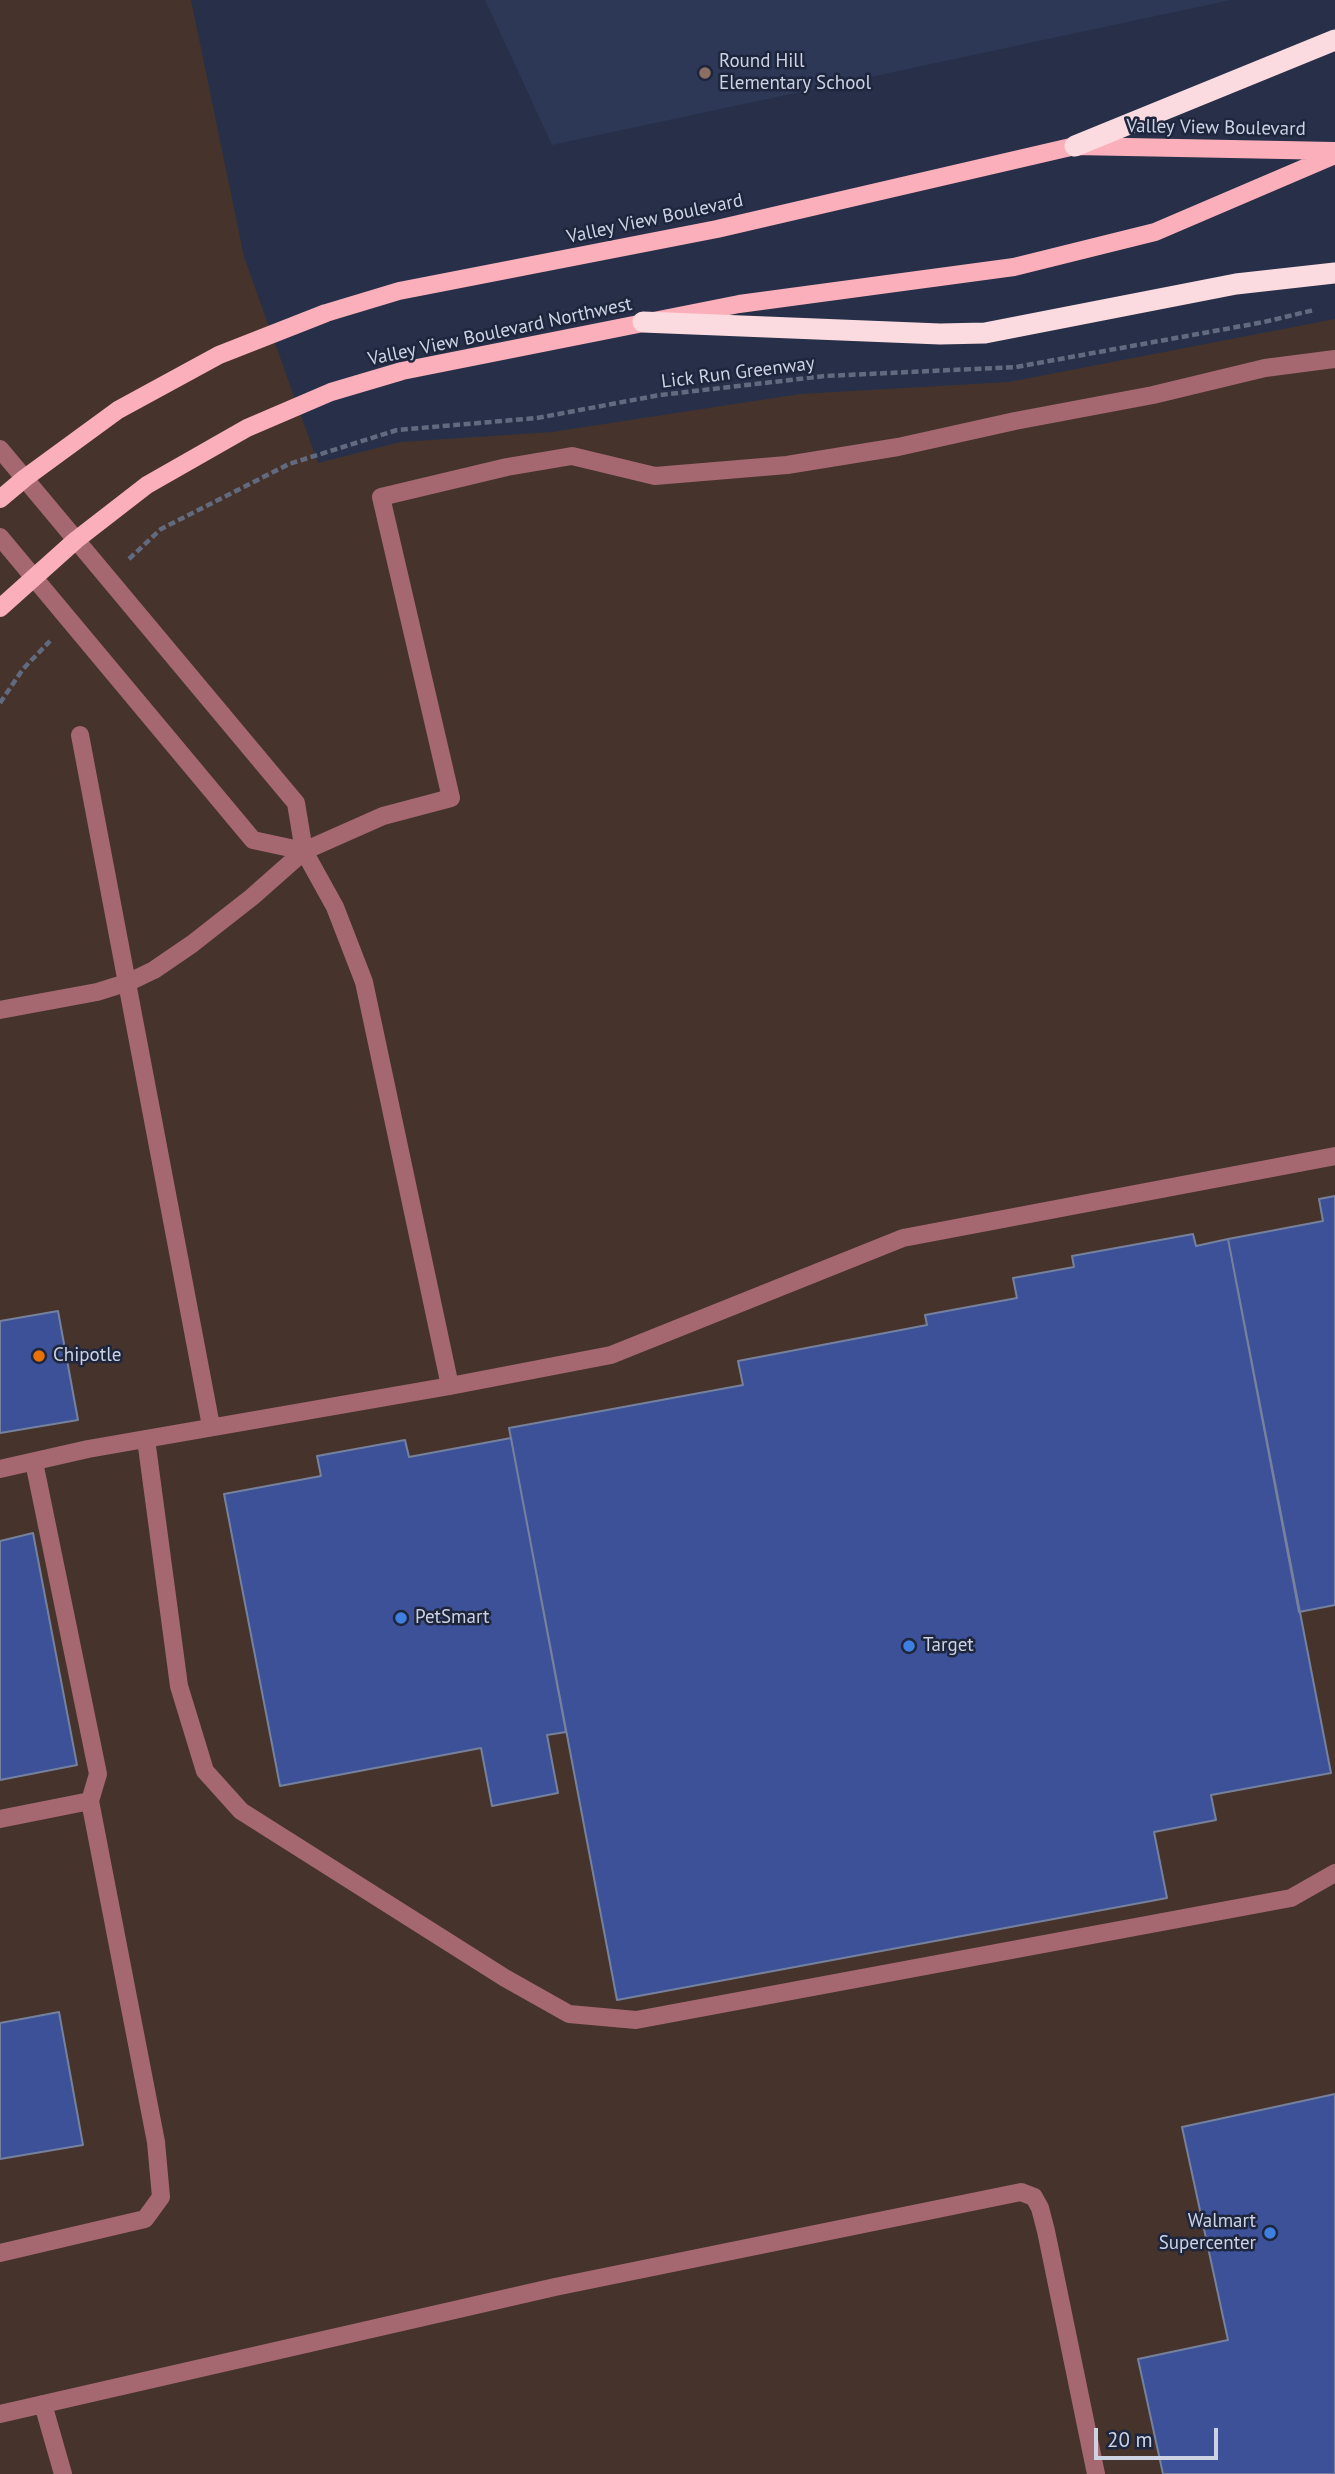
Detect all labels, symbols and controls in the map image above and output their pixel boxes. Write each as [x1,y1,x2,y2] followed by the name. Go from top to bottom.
[719,51,871,95] place label: Round Hill Elementary School
[697,65,713,81] marker: Round Hill Elementary School
[1126,115,1306,141] street label: Valley View Boulevard
[565,189,745,249] street label: Valley View Boulevard
[366,293,634,371] street label: Valley View Boulevard Northwest
[660,352,816,394] street label: Lick Run Greenway
[53,1345,121,1367] place label: Chipotle
[31,1348,47,1364] marker: Chipotle
[415,1607,489,1629] place label: PetSmart
[393,1610,409,1626] marker: PetSmart
[923,1635,974,1657] place label: Target
[901,1638,917,1654] marker: Target
[1159,2211,1256,2255] place label: Walmart Supercenter
[1262,2225,1278,2241] marker: Walmart Supercenter
[1097,2414,1221,2458] scale bar
[1107,2426,1153,2453] text: 20 m

